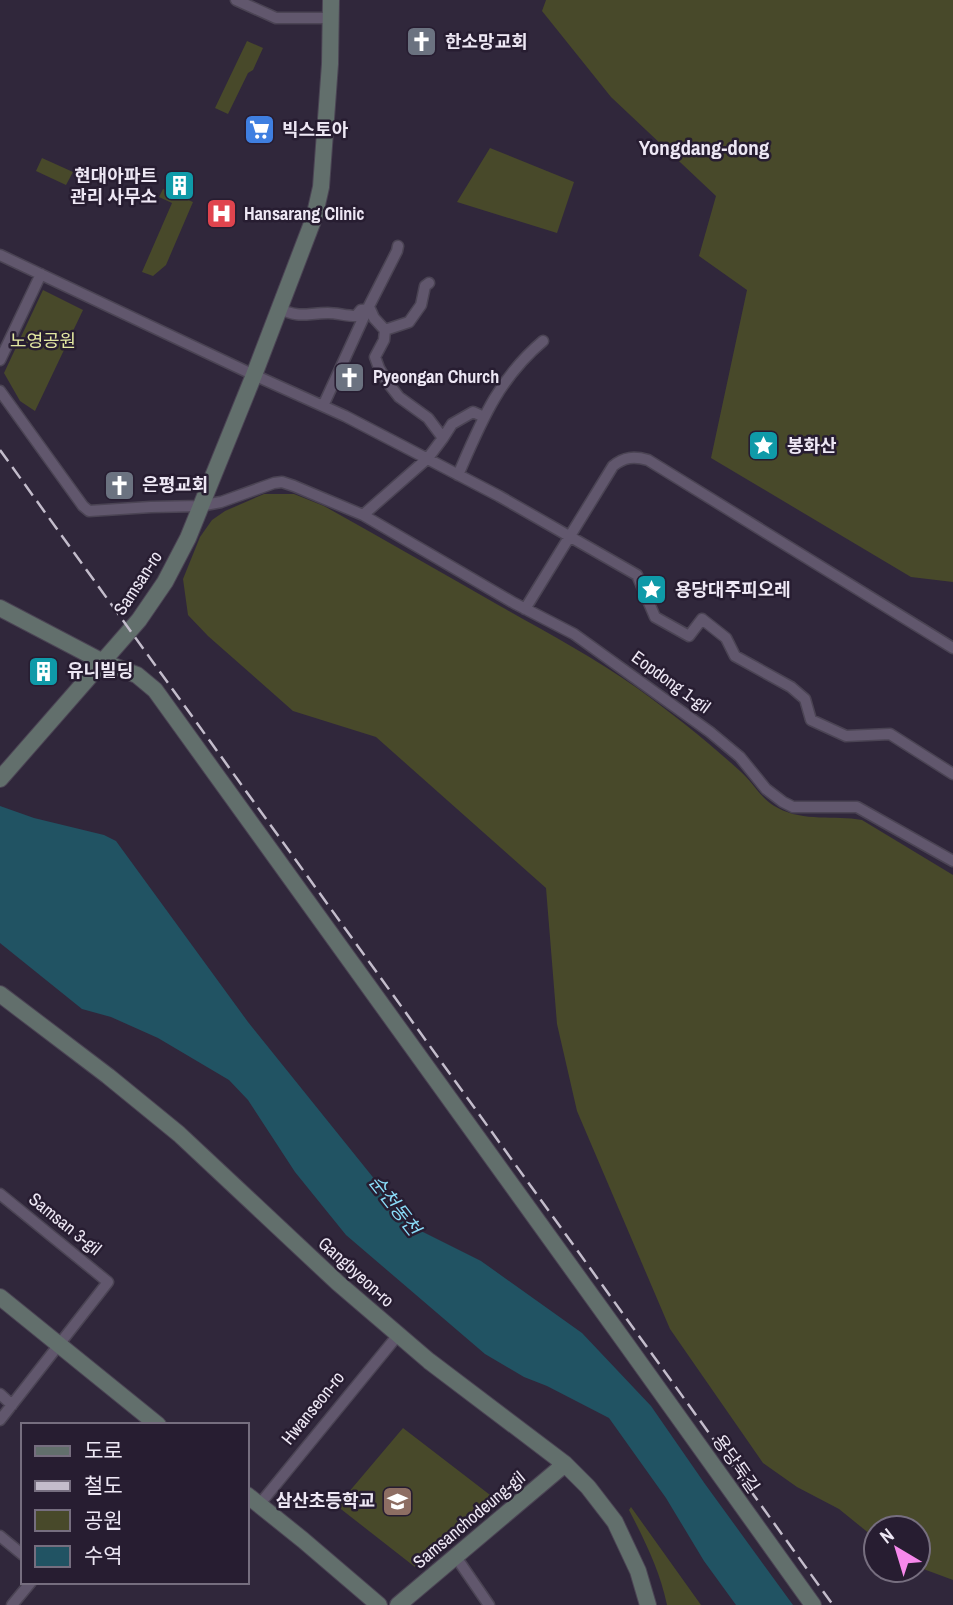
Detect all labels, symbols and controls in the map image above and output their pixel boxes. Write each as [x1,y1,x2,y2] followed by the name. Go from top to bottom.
[405,25,439,59] church icon: 한소망교회
[445,29,528,54] place label: 한소망교회
[242,113,276,147] supermarket icon: 빅스토아
[282,117,349,142] place label: 빅스토아
[639,133,770,162] district label: Yongdang-dong
[70,163,157,209] place label: 현대아파트 관리 사무소
[163,169,197,203] building icon: 현대아파트 관리 사무소
[204,197,238,231] hospital icon: Hansarang Clinic
[244,201,365,226] place label: Hansarang Clinic
[10,328,76,353] park label: 노영공원
[333,360,367,394] church icon: Pyeongan Church
[373,364,499,389] place label: Pyeongan Church
[747,429,781,463] place icon: 봉화산
[787,433,837,458] place label: 봉화산
[102,468,136,502] church icon: 은평교회
[142,472,208,497] place label: 은평교회
[107,546,168,620] street label: Samsan-ro
[635,573,669,607] place icon: 용당대주피오레
[675,577,791,602] place label: 용당대주피오레
[627,644,716,719] street label: Eopdong 1-gil
[27,654,61,688] building icon: 유니빌딩
[67,658,133,683] place label: 유니빌딩
[363,1169,428,1242] water label: 순천동천
[24,1187,107,1261] street label: Samsan 3-gil
[313,1231,400,1312] street label: Gangbyeon-ro
[275,1366,350,1450] street label: Hwanseon-ro
[21,1423,248,1584] legend
[707,1429,766,1498] street label: 용당둑길
[84,1436,123,1465] text: 도로
[407,1465,530,1574] street label: Samsanchodeung-gil
[84,1471,123,1500] text: 철도
[381,1484,415,1518] school or university icon: 삼산초등학교
[276,1488,375,1513] place label: 삼산초등학교
[84,1506,123,1535] text: 공원
[862,1514,932,1584] north arrow
[874,1522,899,1549] text: N
[84,1541,123,1570] text: 수역

